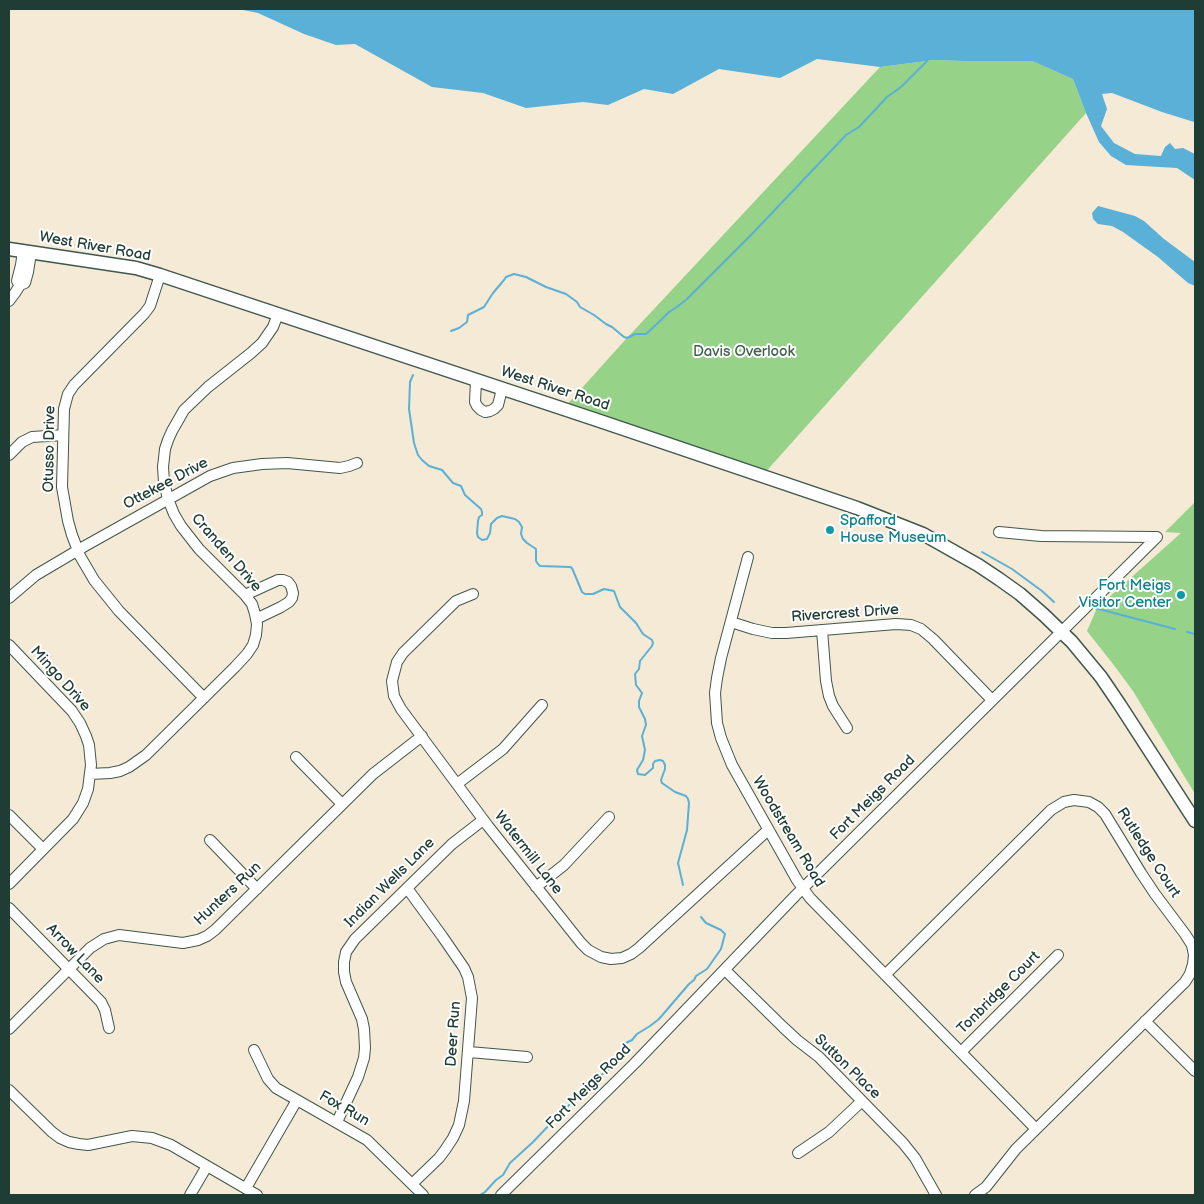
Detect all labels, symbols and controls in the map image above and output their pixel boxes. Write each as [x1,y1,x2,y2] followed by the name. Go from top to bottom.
[38,228,152,266] street label: West River Road
[693,343,795,361] park label: Davis Overlook
[498,363,612,415] street label: West River Road
[40,405,60,493] street label: Otusso Drive
[121,454,211,514] street label: Ottekee Drive
[187,510,265,596] street label: Cranden Drive
[840,512,946,547] place label: Spafford House Museum
[824,524,836,536] marker: Spafford House Museum
[1079,577,1171,612] place label: Fort Meigs Visitor Center
[1175,589,1187,601] marker: Fort Meigs Visitor Center
[790,601,900,627] street label: Rivercrest Drive
[26,643,94,715] street label: Mingo Drive
[827,752,919,844] street label: Fort Meigs Road
[748,773,828,891] street label: Woodstream Road
[1112,805,1184,901] street label: Rutledge Court
[490,808,566,898] street label: Watermill Lane
[341,834,439,932] street label: Indian Wells Lane
[191,858,265,930] street label: Hunters Run
[42,920,108,988] street label: Arrow Lane
[954,948,1044,1038] street label: Tonbridge Court
[443,1001,465,1067] street label: Deer Run
[810,1031,884,1103] street label: Sutton Place
[543,1041,635,1133] street label: Fort Meigs Road
[316,1087,372,1131] street label: Fox Run

